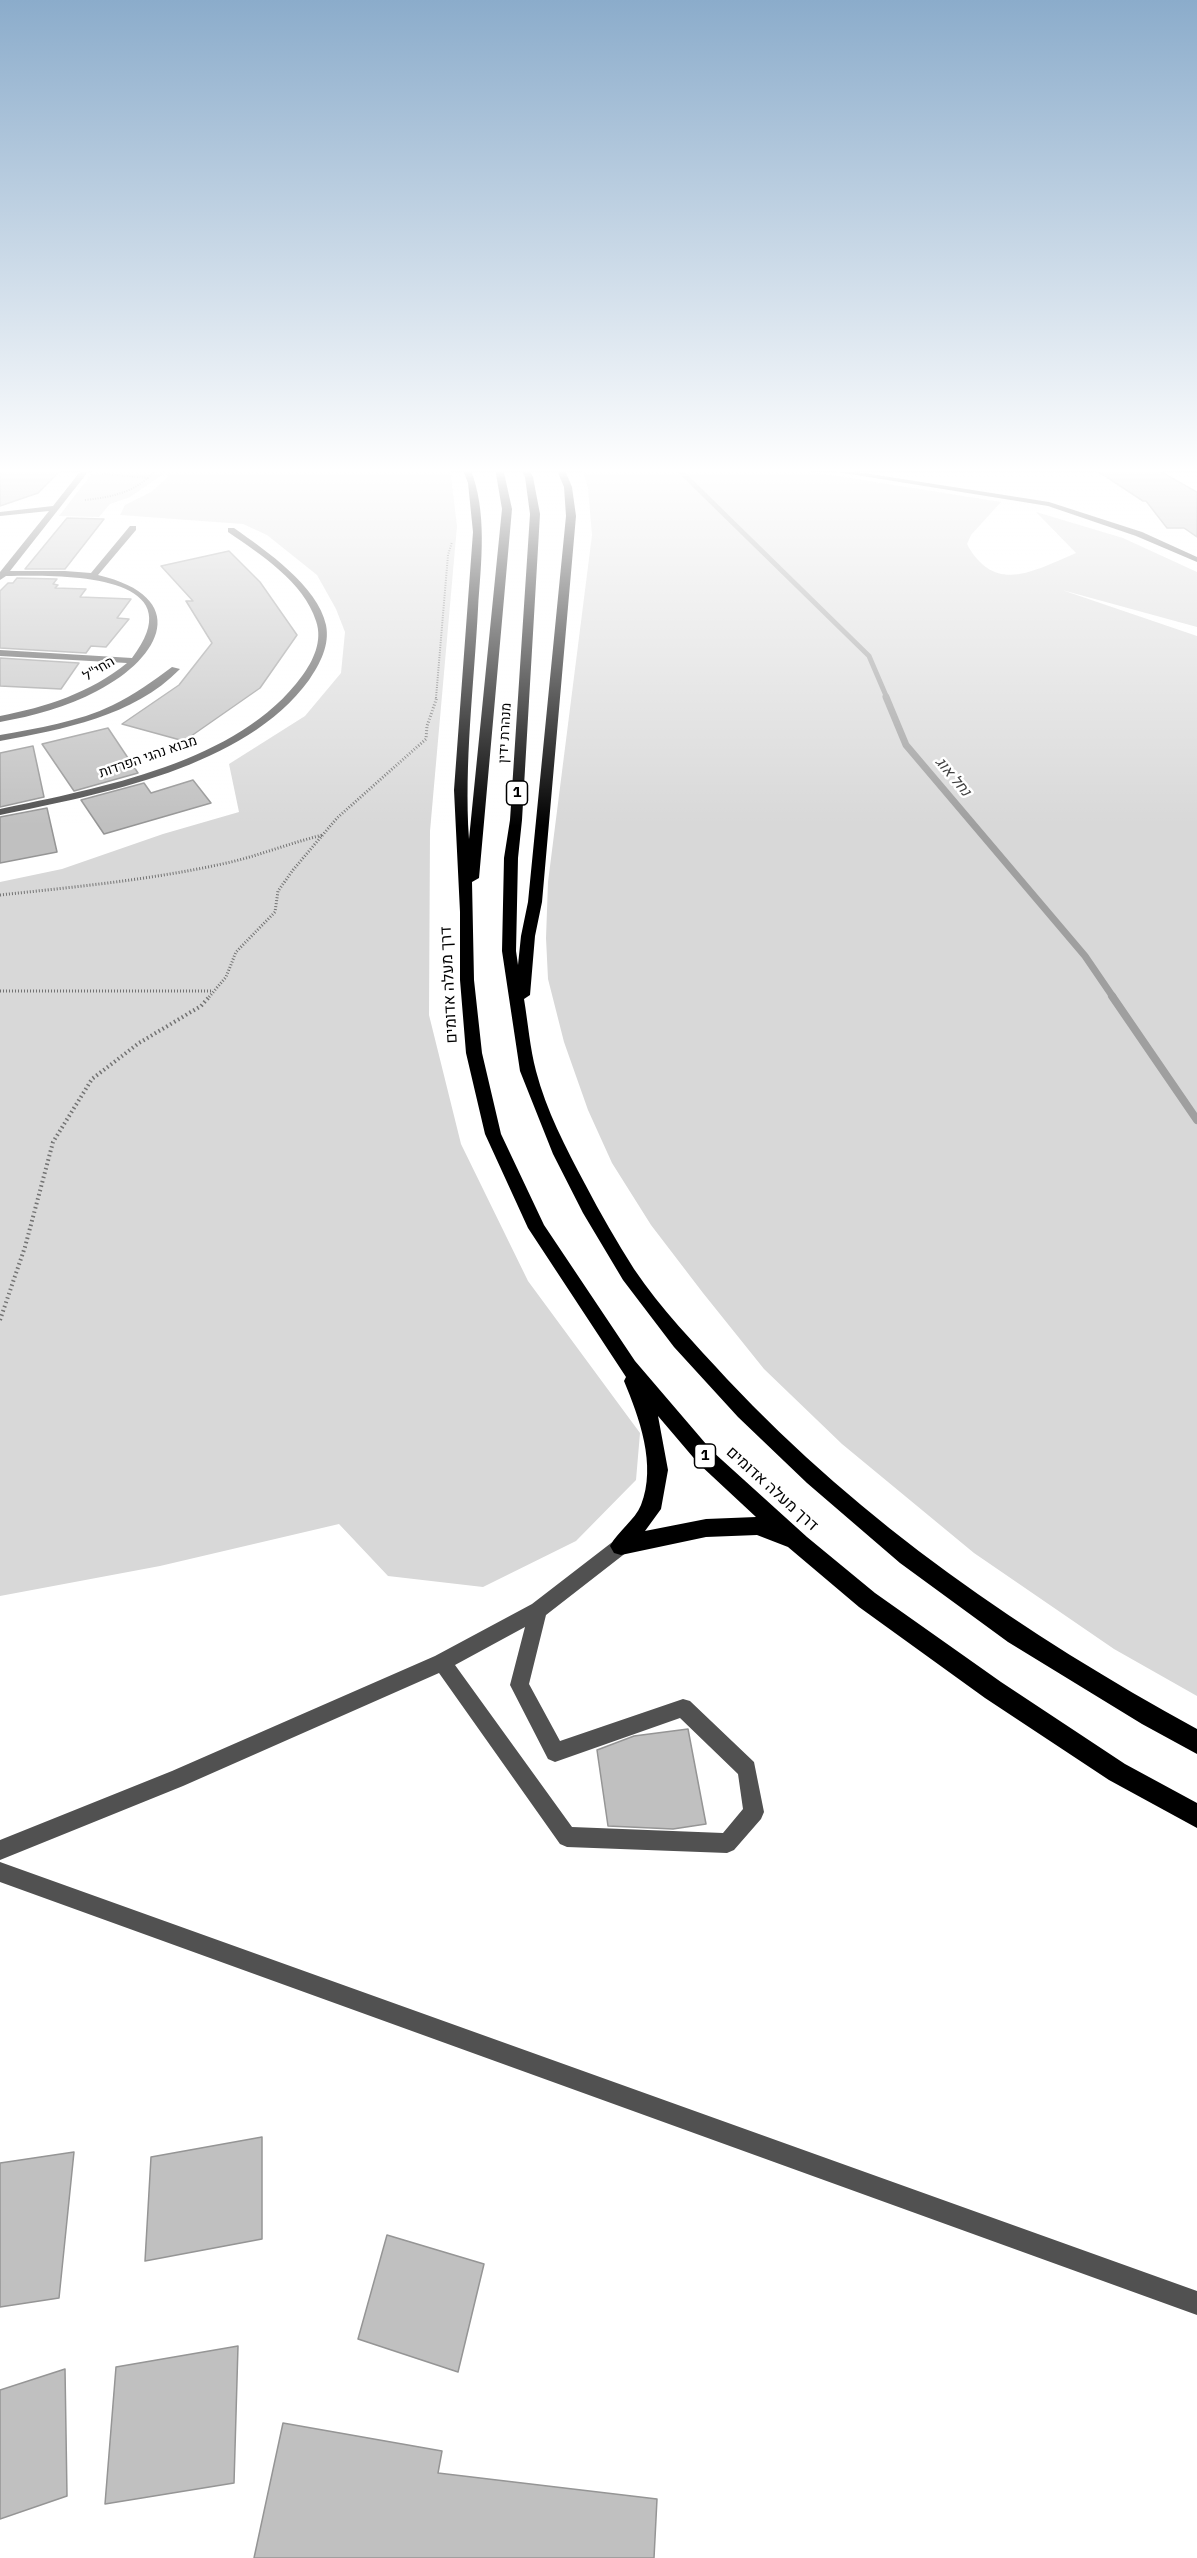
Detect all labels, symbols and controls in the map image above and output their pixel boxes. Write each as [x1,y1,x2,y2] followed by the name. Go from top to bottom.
[80,653,118,685] street label: החי"ל
[495,702,515,764] street label: מנהרת ידין
[97,732,199,782] street label: מבוא נהגי הפרדות
[931,754,975,800] water label: נחל אוג
[506,781,528,805] road number: 1
[436,926,462,1044] street label: דרך מעלה אדומים
[722,1443,822,1535] street label: דרך מעלה אדומים
[694,1444,716,1468] road number: 1

